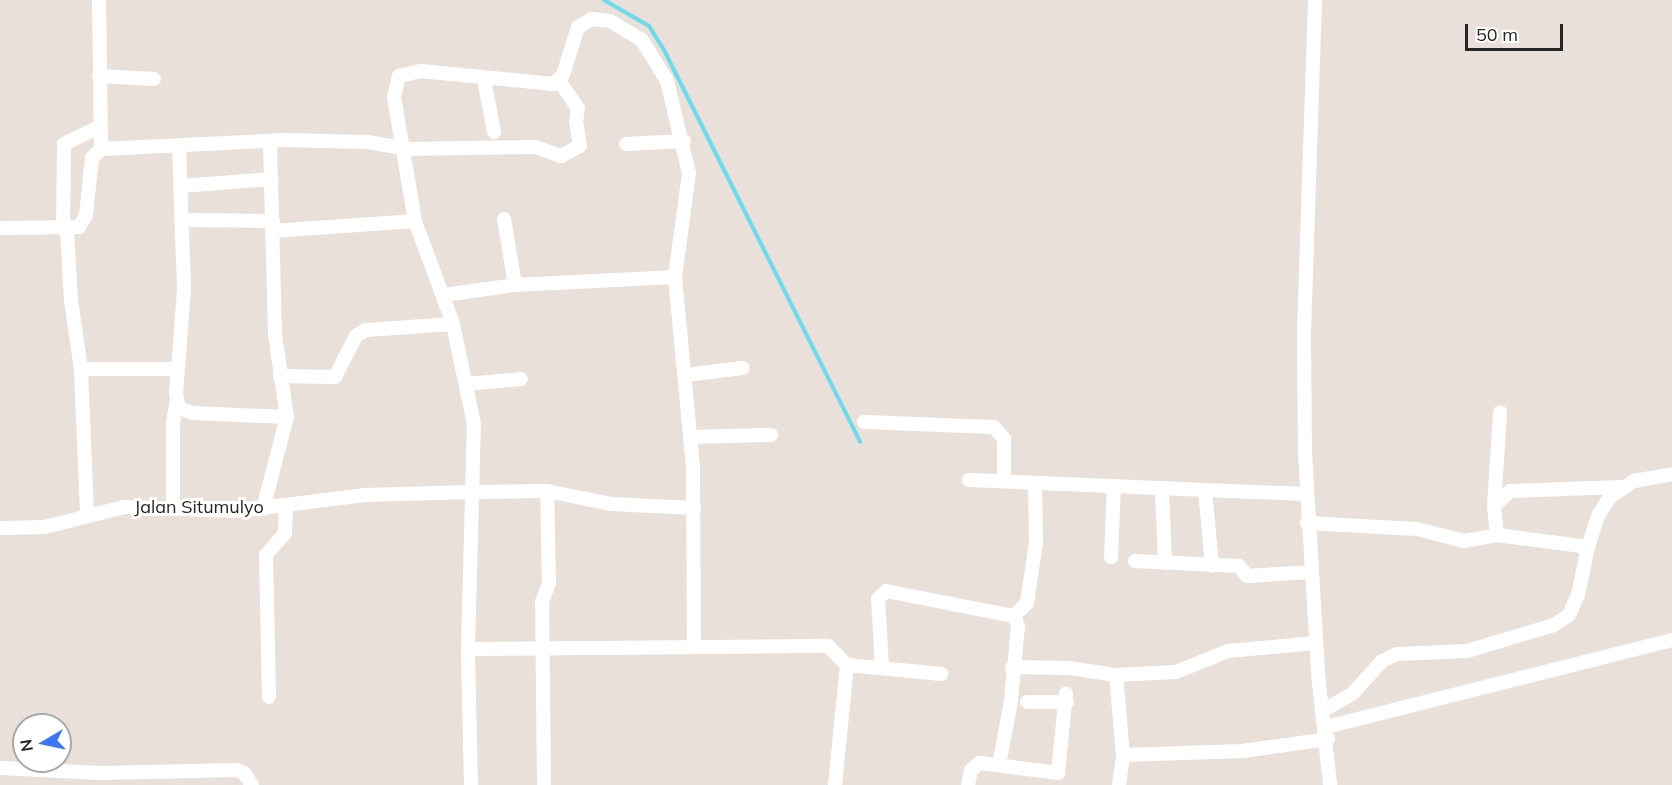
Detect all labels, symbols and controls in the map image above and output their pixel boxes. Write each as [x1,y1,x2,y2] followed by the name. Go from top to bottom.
[1468,12,1566,50] scale bar
[1476,23,1518,46] text: 50 m
[134,496,264,518] street label: Jalan Situmulyo
[12,713,72,773] north arrow
[15,738,37,753] text: N

